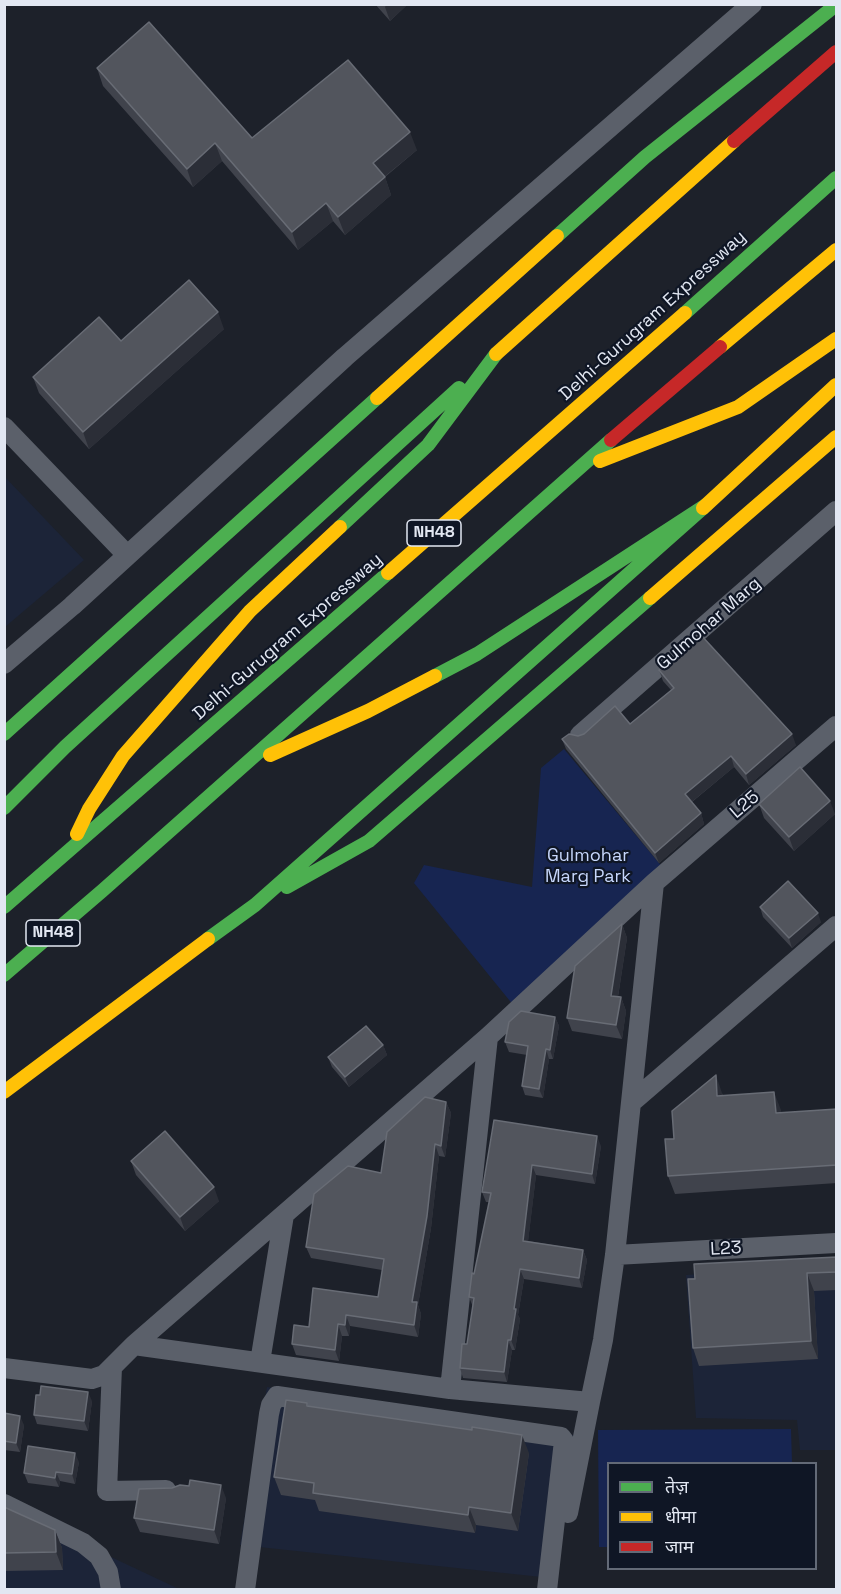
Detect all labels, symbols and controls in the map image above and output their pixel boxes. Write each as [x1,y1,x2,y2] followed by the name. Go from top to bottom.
[555,226,751,406] street label: Delhi-Gurugram Expressway
[407,520,461,546] road number: NH48
[189,549,387,725] street label: Delhi-Gurugram Expressway
[653,573,765,675] street label: Gulmohar Marg
[726,787,764,823] street label: L25
[545,845,631,888] park label: Gulmohar Marg Park
[26,920,80,946] road number: NH48
[710,1237,742,1261] street label: L23
[607,1462,817,1570] legend
[665,1475,689,1498] text: तेज़
[665,1505,696,1528] text: धीमा
[665,1535,694,1558] text: जाम

